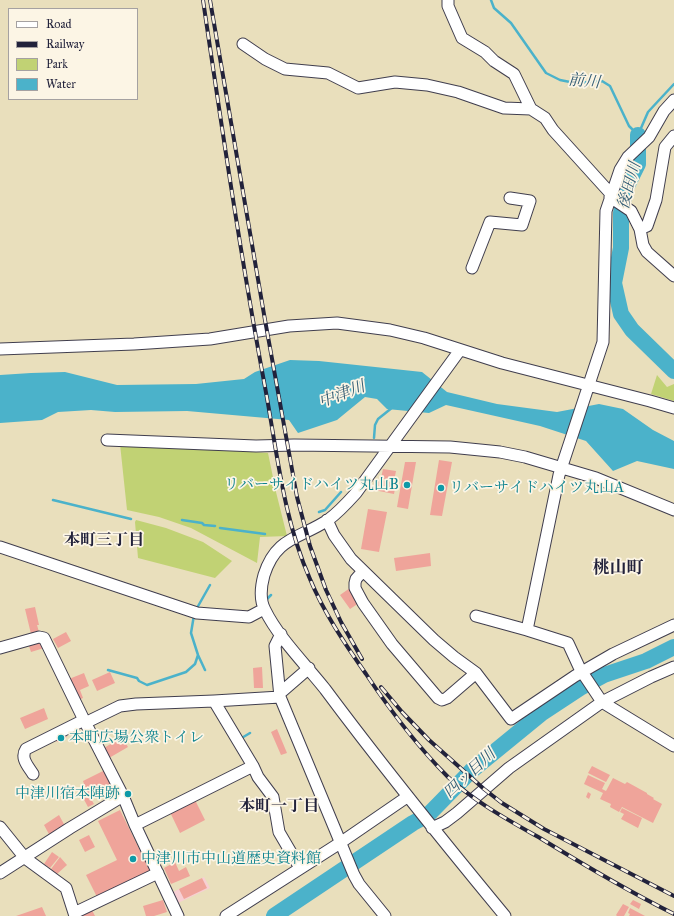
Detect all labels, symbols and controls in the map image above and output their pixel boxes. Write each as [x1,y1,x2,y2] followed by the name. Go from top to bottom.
[8,8,138,100] legend
[46,17,72,31] text: Road
[46,37,84,51] text: Railway
[46,57,68,71] text: Park
[567,71,601,93] water label: 前川
[46,77,76,91] text: Water
[615,160,645,212] water label: 後田川
[316,377,368,413] water label: 中津川
[224,476,399,494] place label: リバーサイドハイツ丸山B
[449,479,624,497] place label: リバーサイドハイツ丸山A
[402,480,412,490] marker: リバーサイドハイツ丸山B
[436,483,446,493] marker: リバーサイドハイツ丸山A
[64,531,144,551] district label: 本町三丁目
[593,559,643,579] district label: 桃山町
[69,729,204,747] place label: 本町広場公衆トイレ
[56,733,66,743] marker: 本町広場公衆トイレ
[440,745,500,803] water label: 四ッ目川
[15,785,120,803] place label: 中津川宿本陣跡
[123,789,133,799] marker: 中津川宿本陣跡
[239,797,319,817] district label: 本町一丁目
[141,850,321,868] place label: 中津川市中山道歴史資料館
[128,854,138,864] marker: 中津川市中山道歴史資料館

